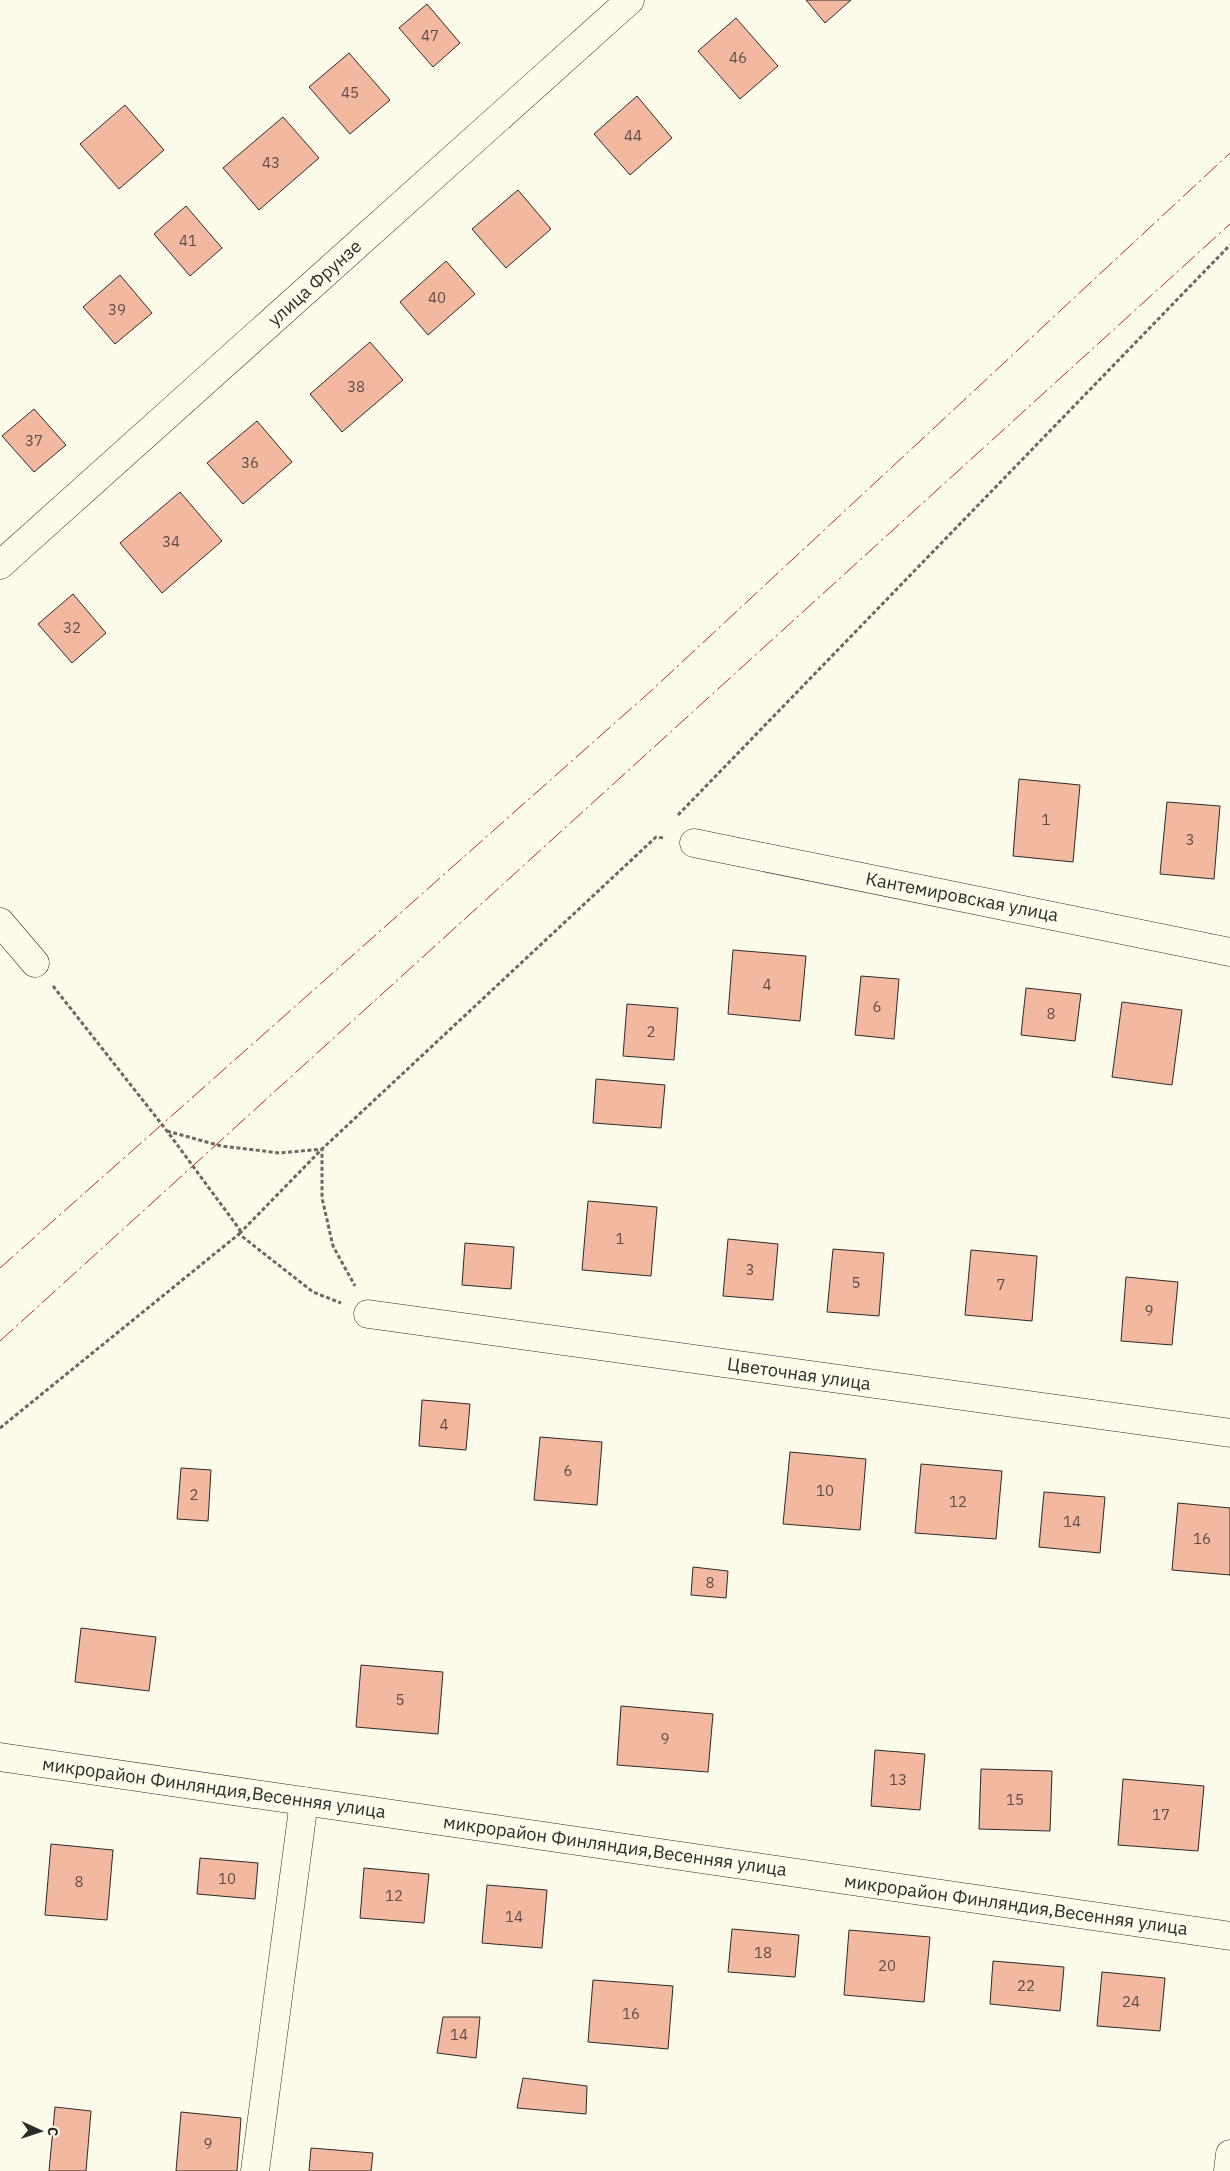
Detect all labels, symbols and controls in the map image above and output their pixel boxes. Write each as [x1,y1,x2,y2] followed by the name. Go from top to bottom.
[421,26,439,45] house number: 47
[729,48,747,67] house number: 46
[341,83,359,102] house number: 45
[624,126,642,145] house number: 44
[262,153,280,172] house number: 43
[179,231,197,250] house number: 41
[263,234,366,331] street label: улица Фрунзе
[428,288,446,307] house number: 40
[108,300,126,319] house number: 39
[347,377,365,396] house number: 38
[25,431,43,450] house number: 37
[241,453,259,472] house number: 36
[162,532,180,551] house number: 34
[63,618,81,637] house number: 32
[1041,810,1051,829] house number: 1
[1185,830,1195,849] house number: 3
[864,867,1061,927] street label: Кантемировская улица
[762,975,772,994] house number: 4
[872,997,882,1016] house number: 6
[1046,1004,1056,1023] house number: 8
[646,1022,656,1041] house number: 2
[615,1229,625,1248] house number: 1
[745,1260,755,1279] house number: 3
[851,1273,861,1292] house number: 5
[996,1275,1006,1294] house number: 7
[1144,1301,1154,1320] house number: 9
[726,1352,873,1395] street label: Цветочная улица
[439,1415,449,1434] house number: 4
[563,1461,573,1480] house number: 6
[816,1481,834,1500] house number: 10
[189,1485,199,1504] house number: 2
[949,1492,967,1511] house number: 12
[1063,1512,1081,1531] house number: 14
[1193,1529,1211,1548] house number: 16
[705,1573,715,1592] house number: 8
[395,1690,405,1709] house number: 5
[660,1729,670,1748] house number: 9
[41,1752,388,1823] street label: микрорайон Финляндия,Весенняя улица
[889,1770,907,1789] house number: 13
[1006,1790,1024,1809] house number: 15
[1152,1805,1170,1824] house number: 17
[442,1810,789,1881] street label: микрорайон Финляндия,Весенняя улица
[218,1869,236,1888] house number: 10
[843,1869,1190,1940] street label: микрорайон Финляндия,Весенняя улица
[74,1872,84,1891] house number: 8
[385,1886,403,1905] house number: 12
[505,1907,523,1926] house number: 14
[754,1943,772,1962] house number: 18
[878,1956,896,1975] house number: 20
[1017,1976,1035,1995] house number: 22
[1122,1992,1140,2011] house number: 24
[622,2004,640,2023] house number: 16
[450,2025,468,2044] house number: 14
[15,2106,65,2156] north arrow
[44,2127,62,2137] text: С
[203,2134,213,2153] house number: 9

